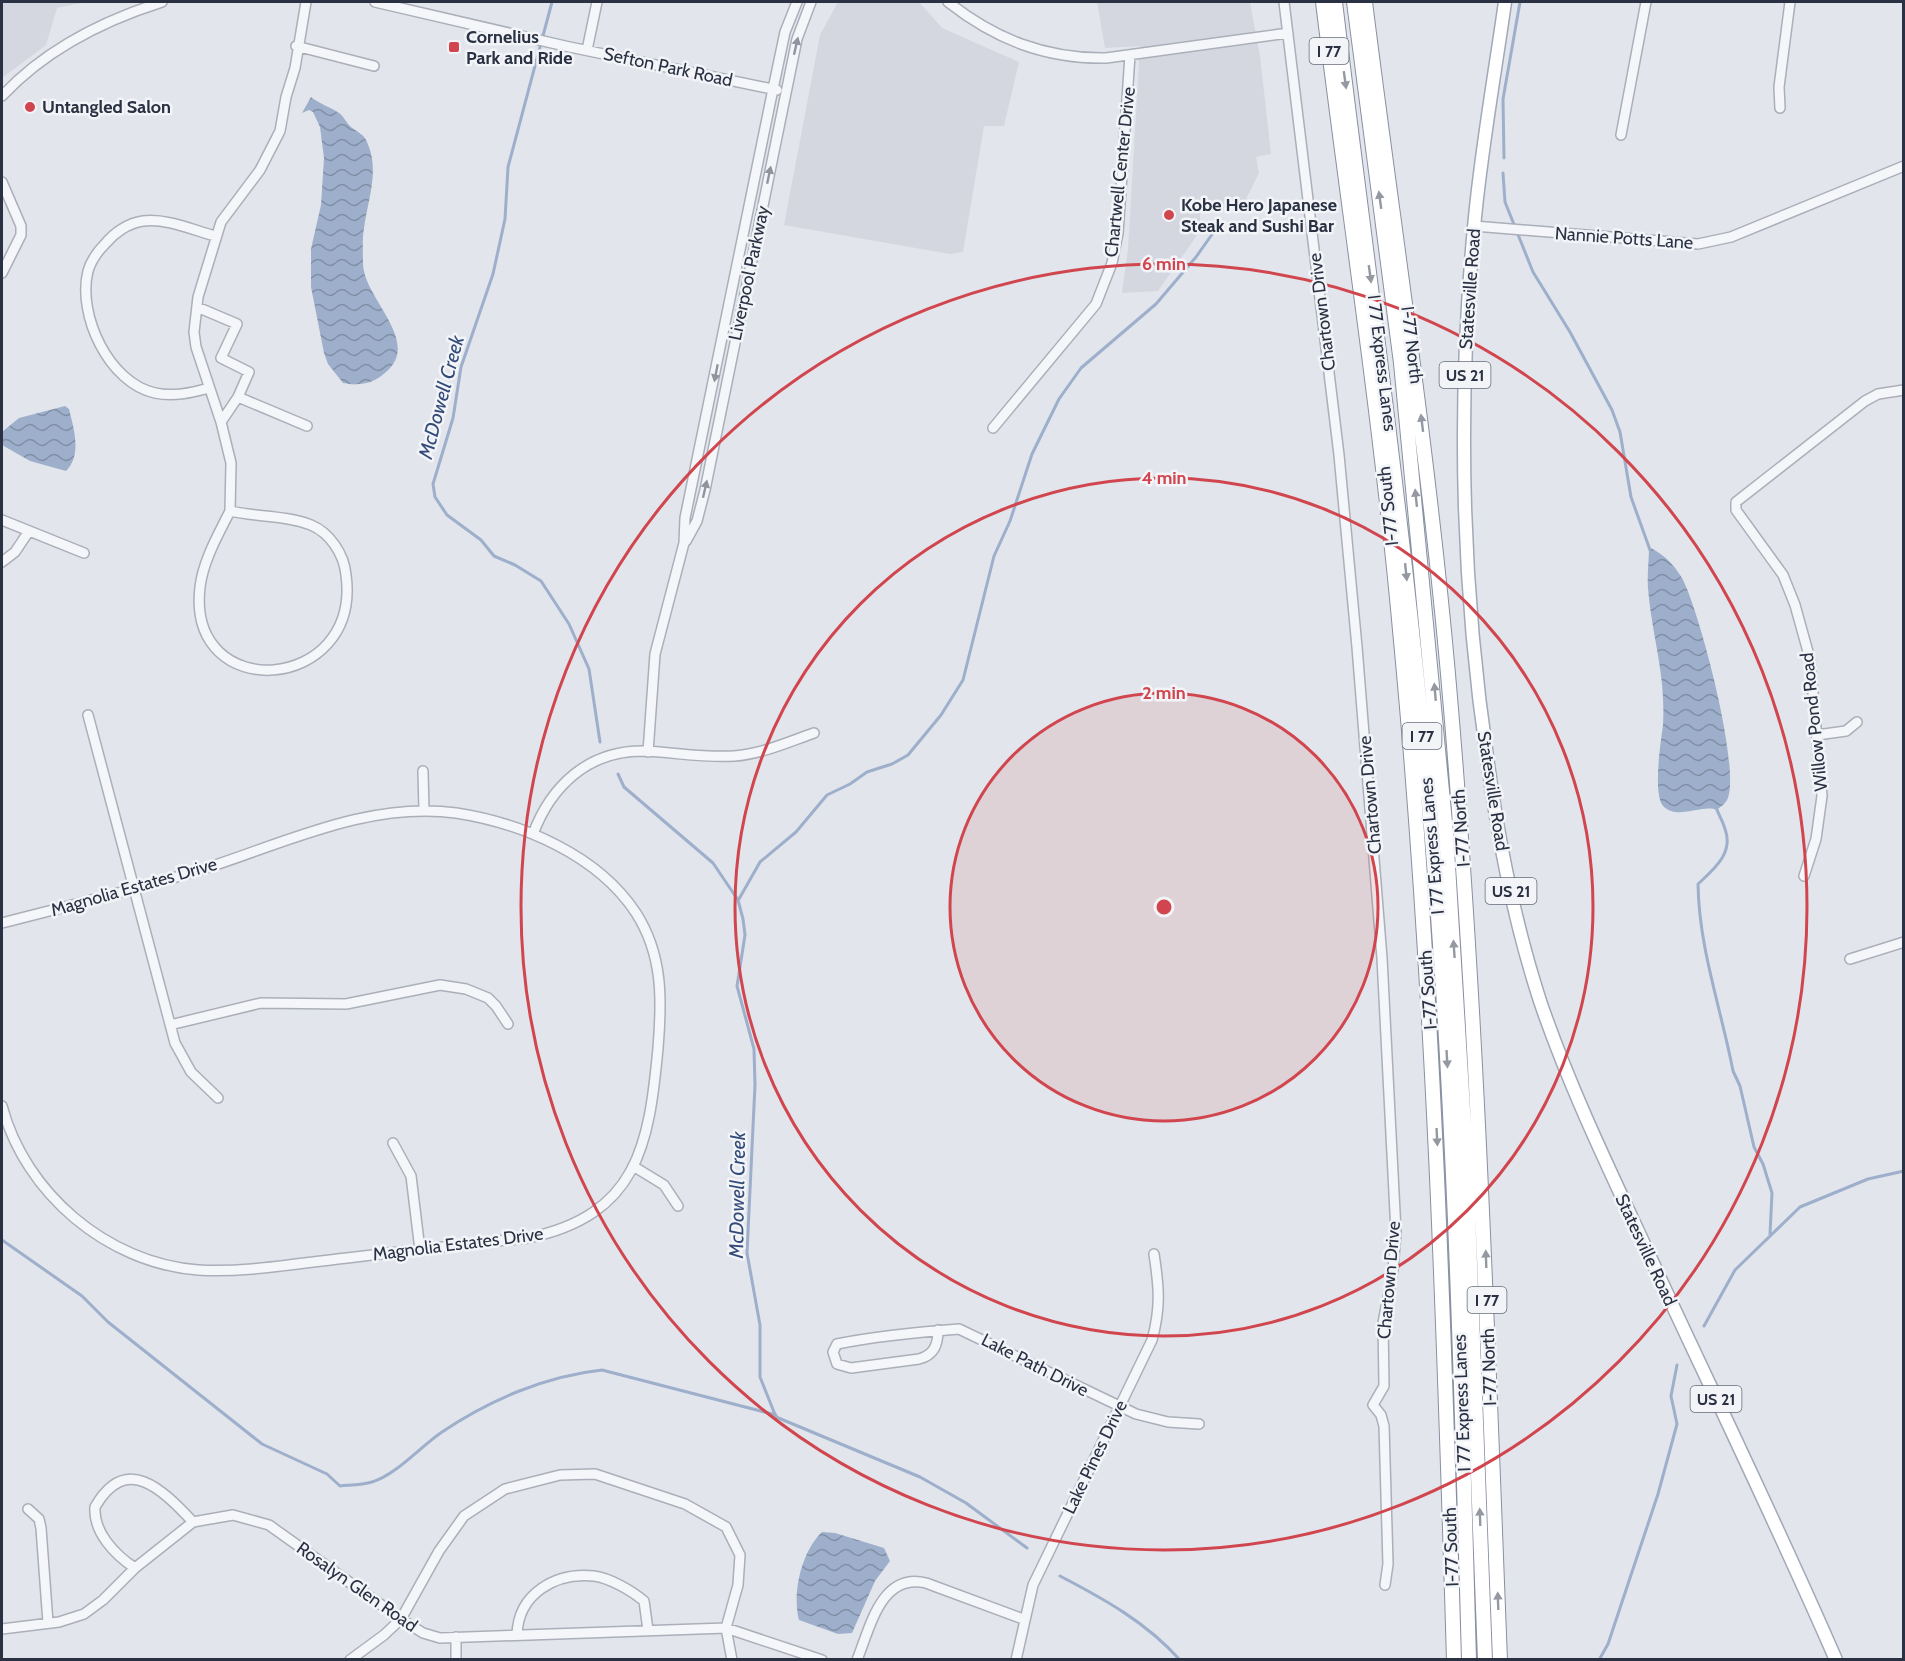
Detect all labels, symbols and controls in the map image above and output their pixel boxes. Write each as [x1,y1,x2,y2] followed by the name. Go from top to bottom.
[466,26,572,69] place label: Cornelius Park and Ride
[791,37,801,55] one-way arrow
[1310,38,1348,64] road number: I 77
[447,40,461,54] marker: Cornelius Park and Ride
[602,43,734,91] street label: Sefton Park Road
[1340,71,1349,90] one-way arrow
[1100,86,1140,258] street label: Chartwell Center Drive
[42,96,171,118] place label: Untangled Salon
[23,100,37,114] marker: Untangled Salon
[765,165,774,184] one-way arrow
[1376,190,1385,209] one-way arrow
[1181,194,1337,237] place label: Kobe Hero Japanese Steak and Sushi Bar
[724,204,774,342] street label: Liverpool Parkway
[1162,208,1176,222] marker: Kobe Hero Japanese Steak and Sushi Bar
[1554,222,1694,254] street label: Nannie Potts Lane
[1455,228,1485,350] street label: Statesville Road
[1304,252,1340,372] street label: Chartown Drive
[1142,253,1186,275] text: 6 min
[1366,264,1375,283] one-way arrow
[1363,293,1401,433] street label: I 77 Express Lanes
[1396,305,1428,385] street label: I-77 North
[413,331,469,462] water label: McDowell Creek
[1440,362,1490,388] road number: US 21
[711,364,720,383] one-way arrow
[1417,413,1427,432] one-way arrow
[1373,465,1403,547] street label: I-77 South
[1141,467,1187,489] text: 4 min
[701,479,710,498] one-way arrow
[1411,488,1421,507] one-way arrow
[1401,562,1411,581] one-way arrow
[1796,652,1832,792] street label: Willow Pond Road
[1142,682,1186,704] text: 2 min
[1430,682,1440,701] one-way arrow
[1402,723,1442,749] road number: I 77
[1473,730,1513,852] street label: Statesville Road
[1354,735,1386,855] street label: Chartown Drive
[1415,777,1449,915] street label: I 77 Express Lanes
[1447,788,1475,868] street label: I-77 North
[48,853,220,921] street label: Magnolia Estates Drive
[1486,878,1537,904] road number: US 21
[1154,897,1174,917] centre of rings
[1450,940,1459,959] one-way arrow
[1414,949,1442,1031] street label: I-77 South
[1442,1049,1452,1068] one-way arrow
[1432,1127,1441,1146] one-way arrow
[724,1130,750,1260] water label: McDowell Creek
[1610,1191,1682,1309] street label: Statesville Road
[1373,1220,1405,1340] street label: Chartown Drive
[371,1223,545,1265] street label: Magnolia Estates Drive
[1481,1250,1490,1269] one-way arrow
[1468,1287,1506,1313] road number: I 77
[1477,1328,1501,1406] street label: I-77 North
[978,1329,1092,1401] street label: Lake Path Drive
[1449,1334,1475,1472] street label: I 77 Express Lanes
[1690,1386,1742,1412] road number: US 21
[1058,1397,1132,1517] street label: Lake Pines Drive
[1439,1507,1463,1587] street label: I-77 South
[1475,1508,1484,1527] one-way arrow
[292,1537,422,1637] street label: Rosalyn Glen Road
[1493,1592,1502,1611] one-way arrow

